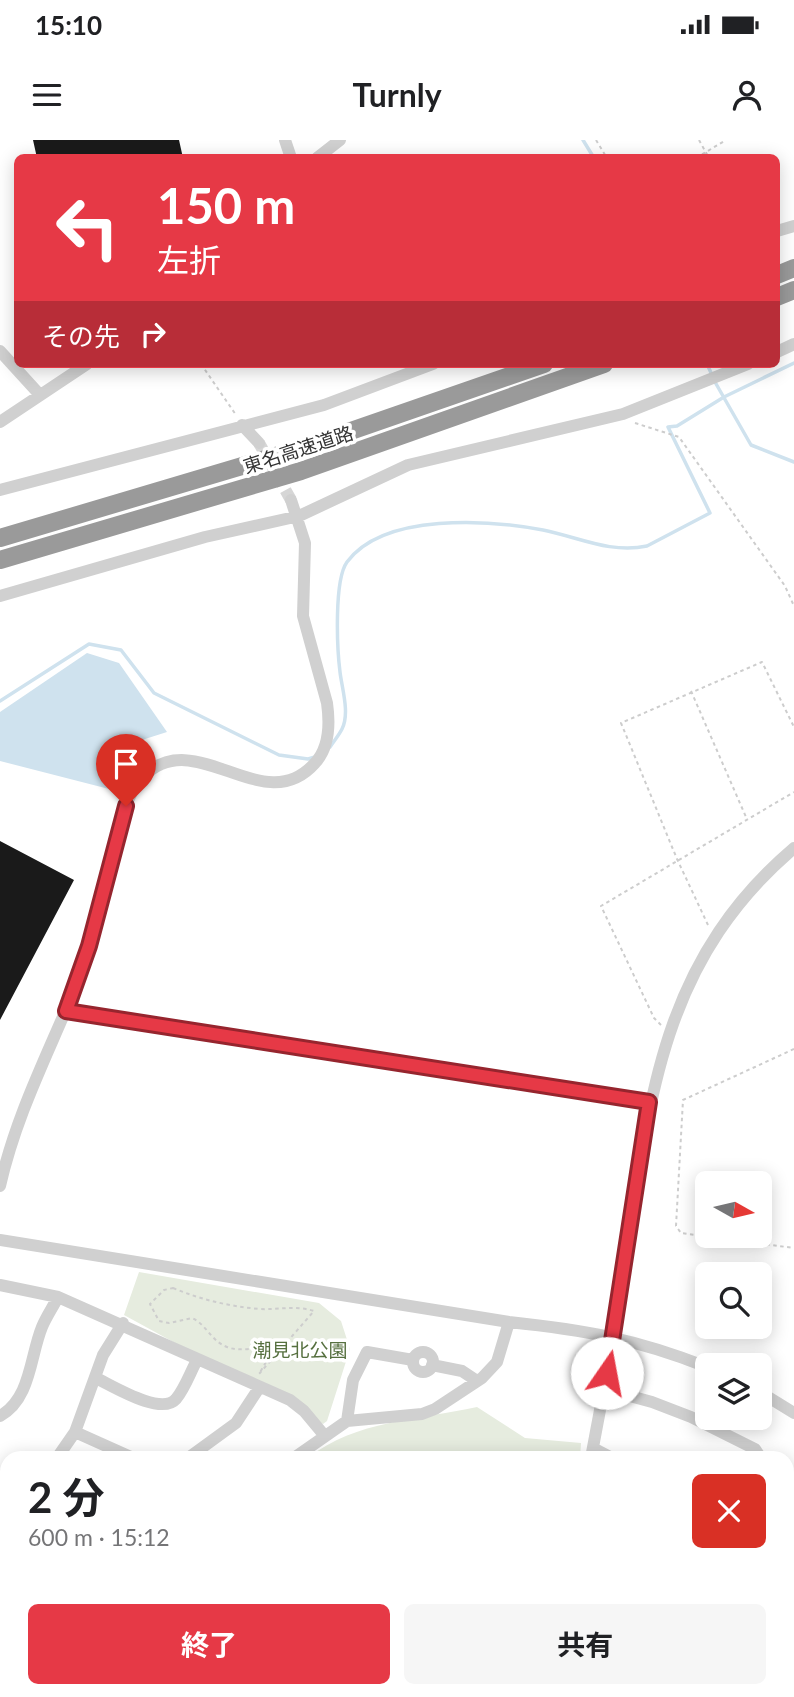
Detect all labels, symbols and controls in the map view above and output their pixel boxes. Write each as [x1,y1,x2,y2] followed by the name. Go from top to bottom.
[35,9,102,41] text: 15:10
[352,75,442,114] text: Turnly
[28,76,66,114] icon: menu
[728,76,766,114] icon: person
[157,176,295,234] text: 150 m
[42,182,133,273] icon: left
[157,240,221,279] text: 左折
[134,315,172,353] icon: right
[42,320,120,352] text: その先
[240,420,356,478] street label: 東名高速道路
[96,734,156,806] pin
[107,745,145,783] icon: arrive
[695,1171,772,1248] north arrow
[695,1171,772,1430] map controls
[695,1262,772,1339] button: search
[570,1336,644,1410] position arrow
[252,1338,348,1361] park label: 潮見北公園
[695,1353,772,1430] button: layers
[28,1472,105,1522] text: 2 分
[692,1474,766,1548] button: close
[28,1523,170,1551] text: 600 m · 15:12
[28,1604,390,1684] button: 終了
[404,1604,766,1684] button: 共有

